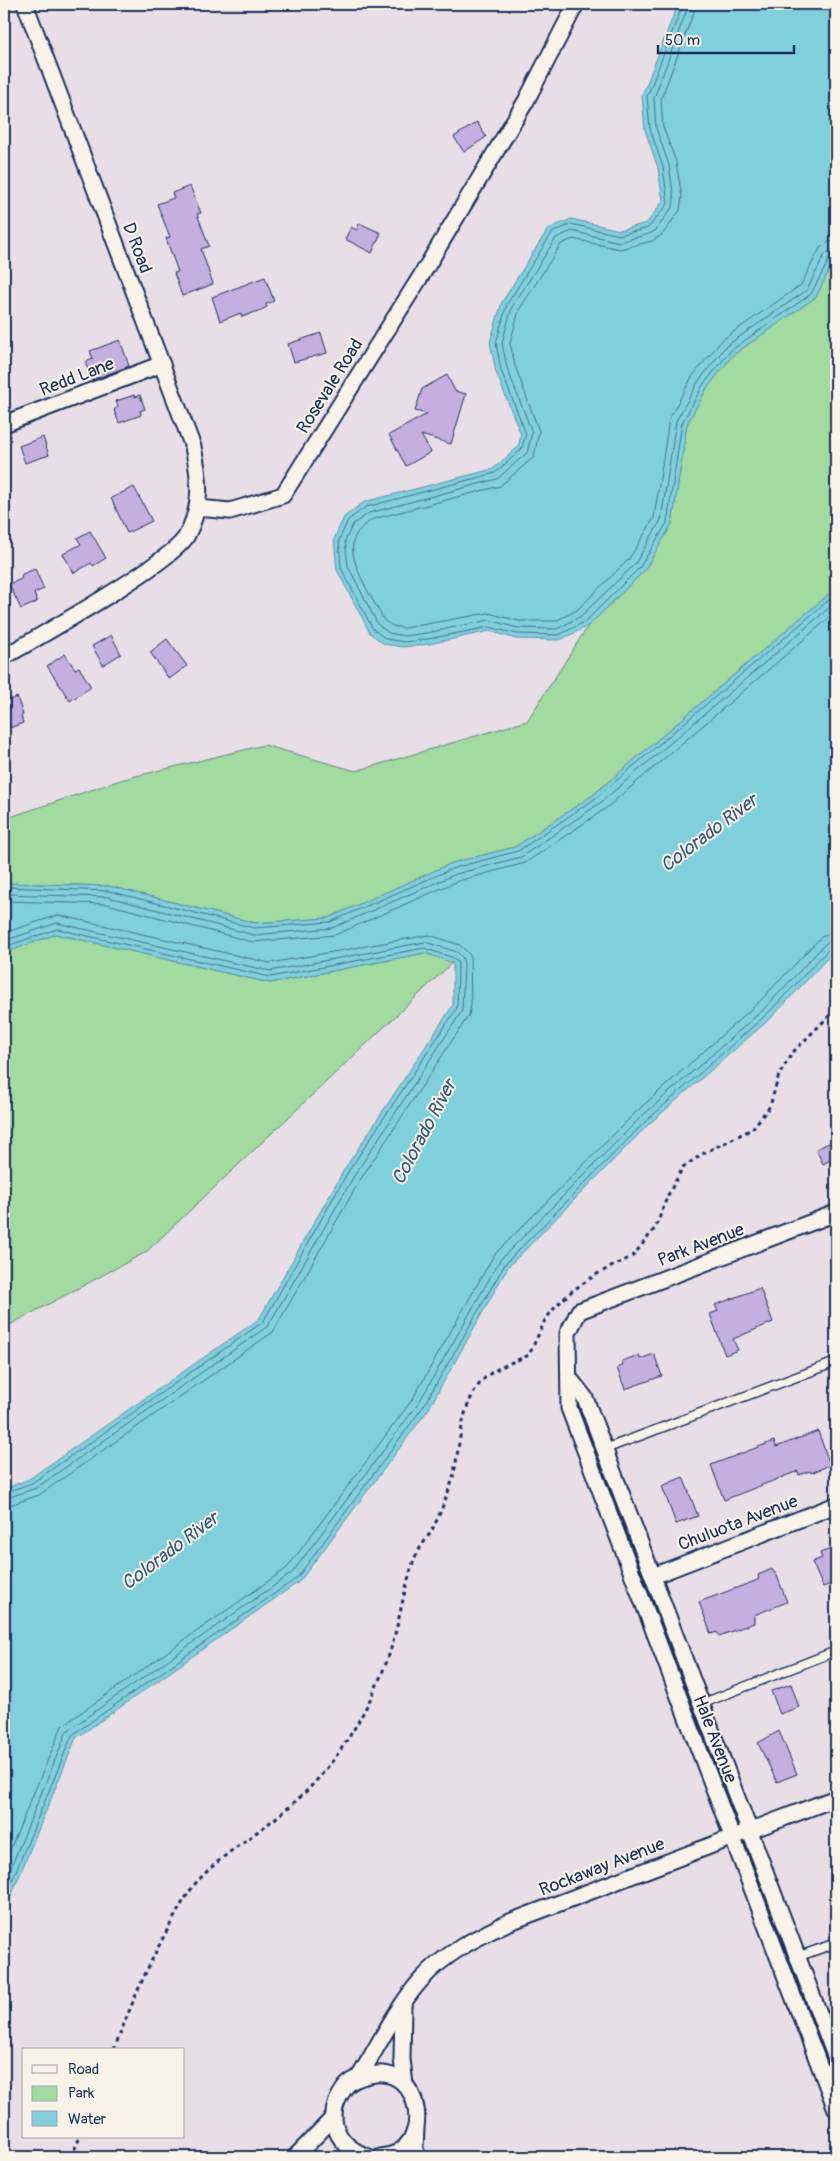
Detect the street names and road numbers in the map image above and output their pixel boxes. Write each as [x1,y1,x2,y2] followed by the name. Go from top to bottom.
[117,219,157,277] street label: D Road
[292,334,368,438] street label: Rosevale Road
[37,352,118,402] street label: Redd Lane
[655,1218,748,1272] street label: Park Avenue
[675,1490,801,1556] street label: Chuluota Avenue
[688,1692,742,1786] street label: Hale Avenue
[536,1832,668,1901] street label: Rockaway Avenue

